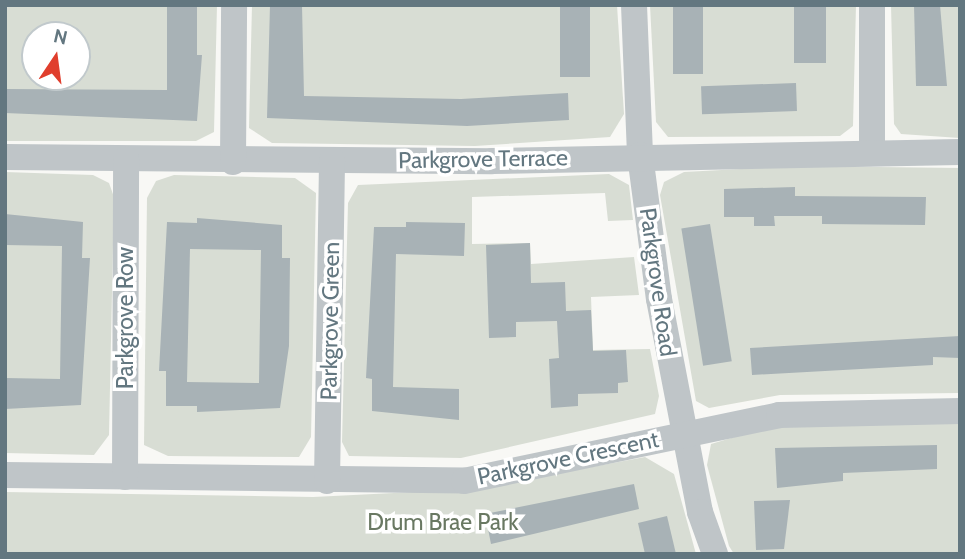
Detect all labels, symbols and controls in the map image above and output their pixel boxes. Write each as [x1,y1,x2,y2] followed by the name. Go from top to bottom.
[21,21,91,91] north arrow
[51,24,70,50] text: N
[398,144,568,174] street label: Parkgrove Terrace
[634,206,682,358] street label: Parkgrove Road
[315,241,345,401] street label: Parkgrove Green
[111,247,139,389] street label: Parkgrove Row
[475,425,661,491] street label: Parkgrove Crescent
[367,508,519,536] park label: Drum Brae Park

